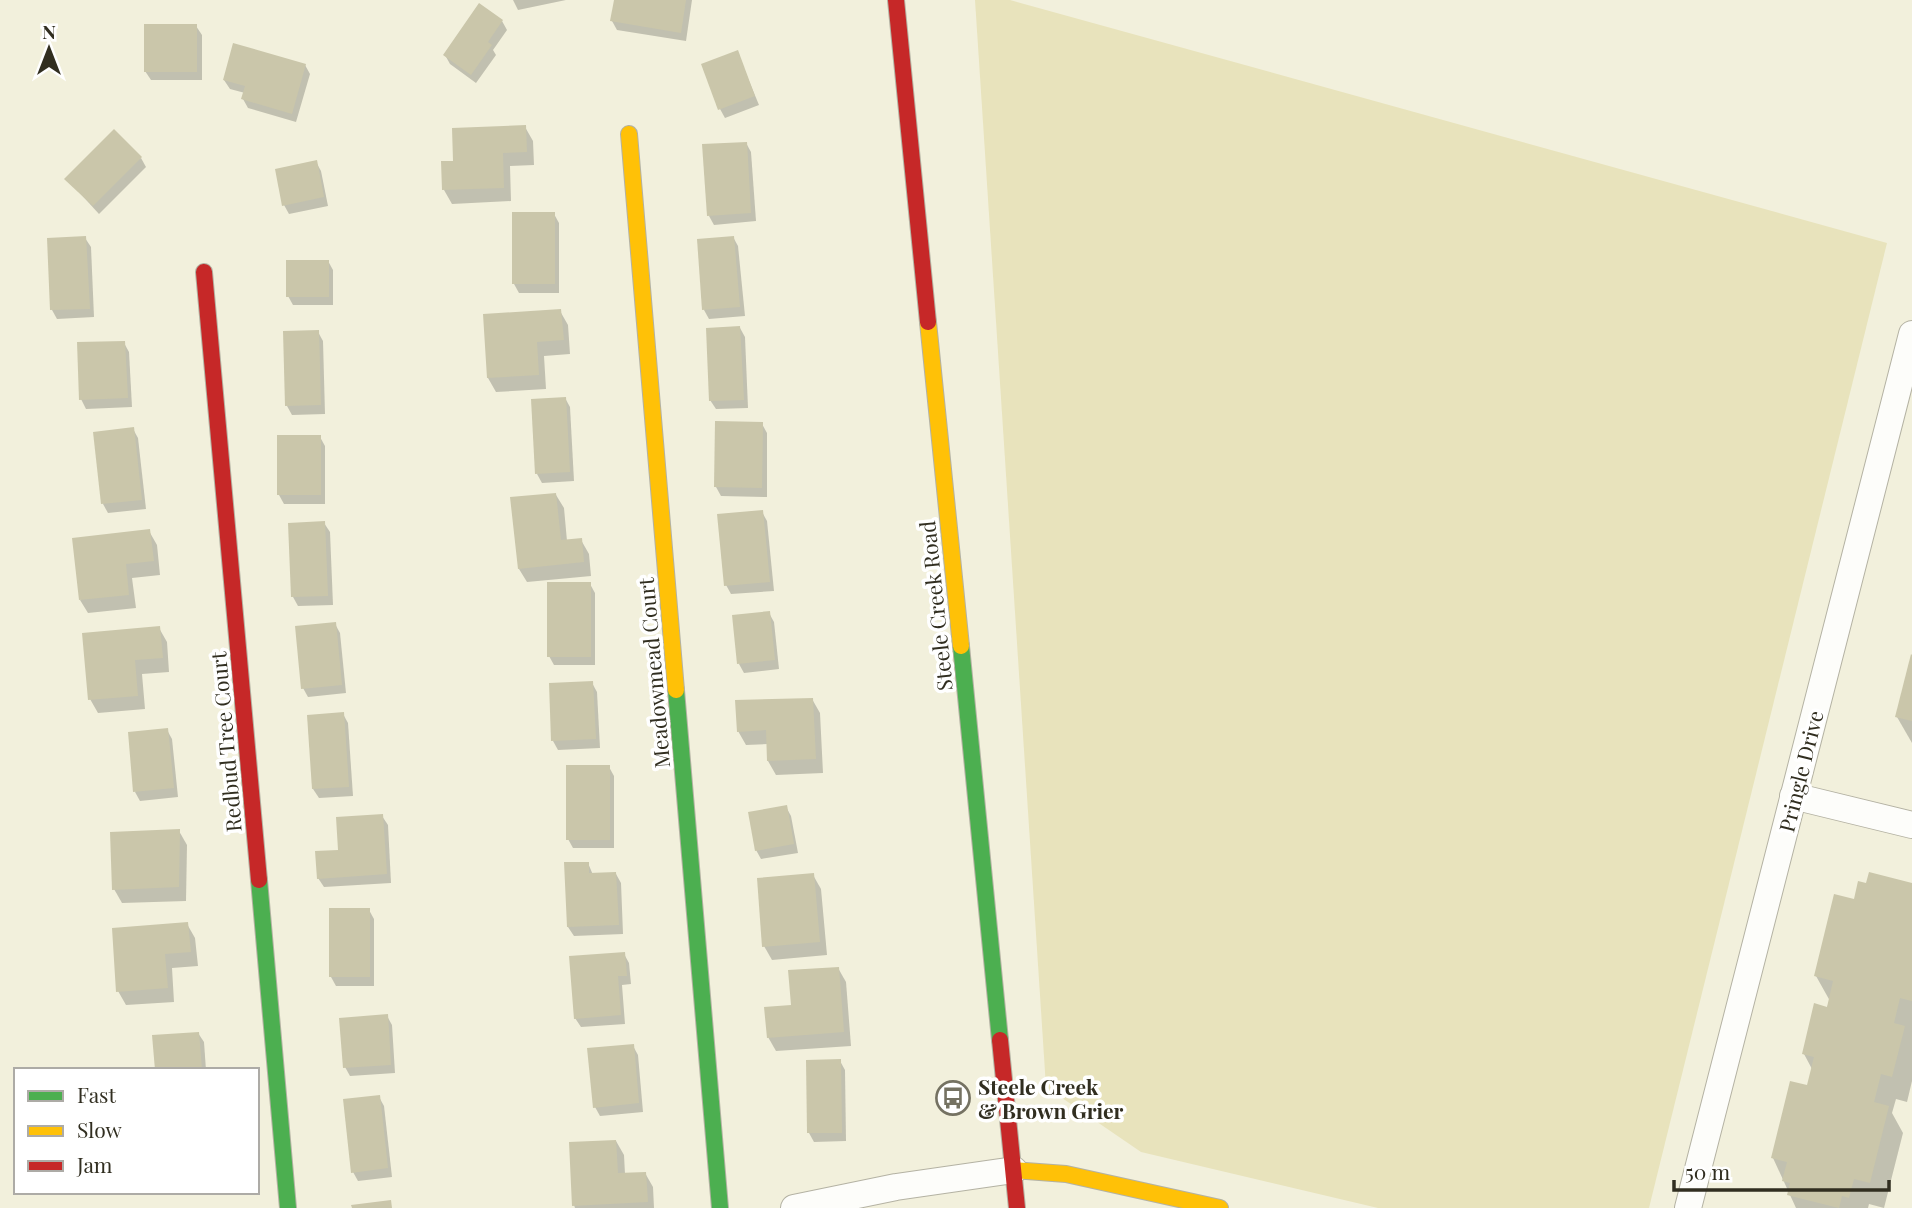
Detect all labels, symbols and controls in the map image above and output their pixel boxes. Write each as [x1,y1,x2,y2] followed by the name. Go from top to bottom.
[14,14,84,84] north arrow
[42,18,56,44] text: N
[912,520,958,692] street label: Steele Creek Road
[631,576,675,769] street label: Meadowmead Court
[203,650,247,833] street label: Redbud Tree Court
[1771,707,1829,835] street label: Pringle Drive
[14,1068,259,1194] legend
[978,1072,1124,1124] place label: Steele Creek & Brown Grier
[934,1079,972,1117] bus stop icon: Steele Creek & Brown Grier
[77,1080,116,1108] text: Fast
[77,1115,122,1143] text: Slow
[1674,1148,1889,1192] scale bar
[76,1150,113,1178] text: Jam
[1685,1157,1731,1185] text: 50 m

